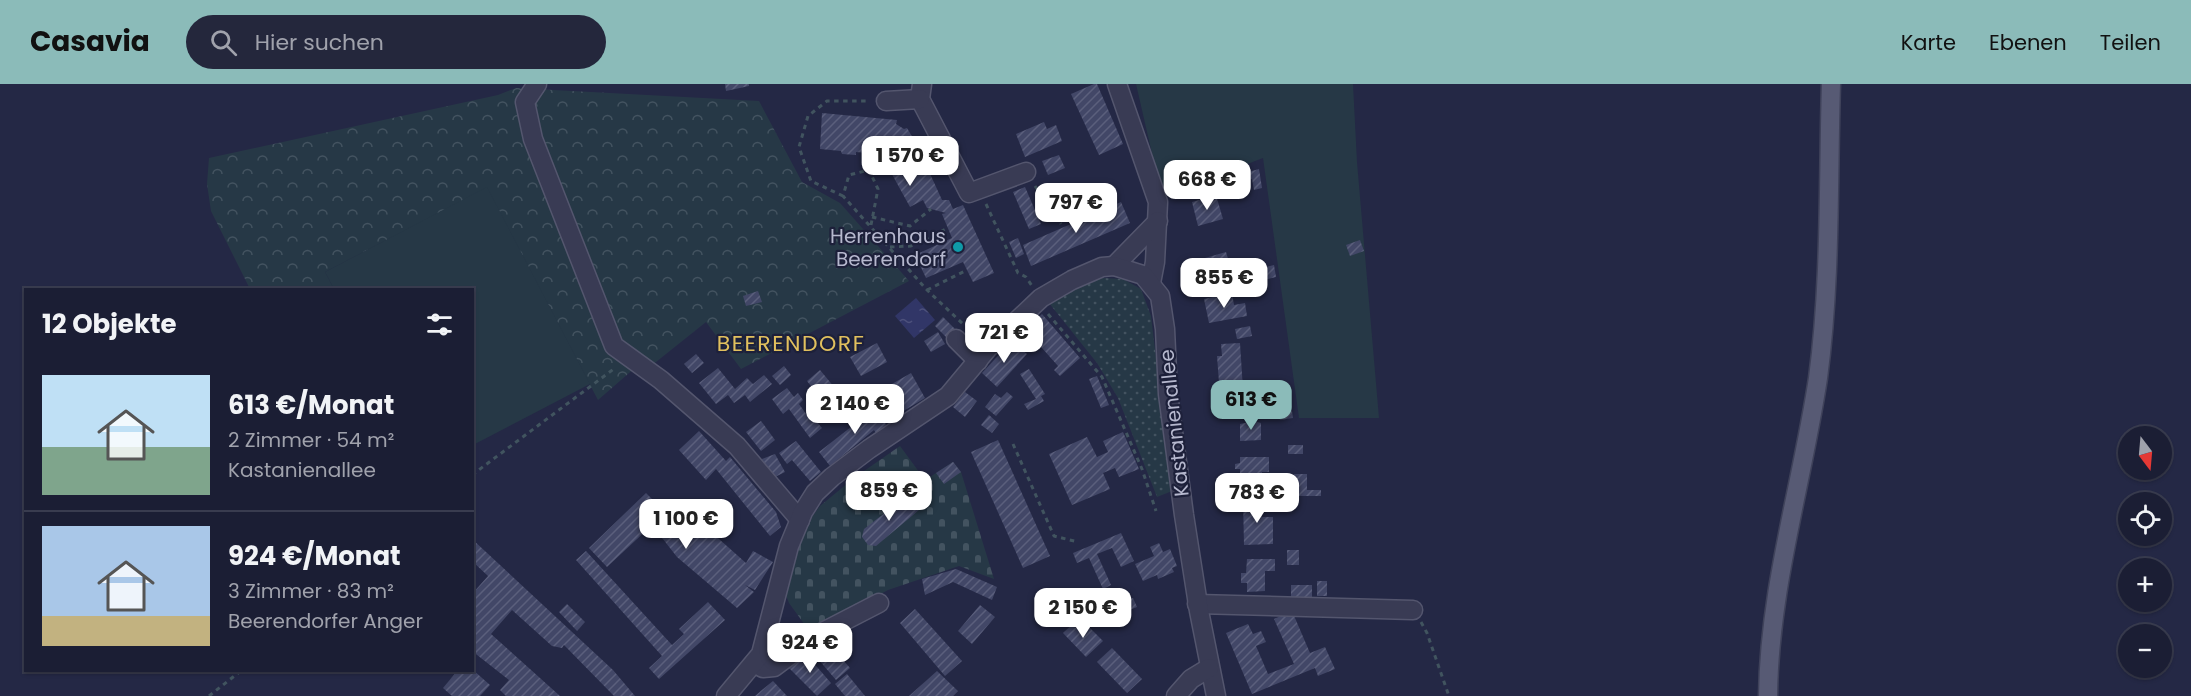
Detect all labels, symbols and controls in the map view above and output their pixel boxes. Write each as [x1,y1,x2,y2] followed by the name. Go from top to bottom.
[186,15,606,69] search box
[30,22,150,61] text: Casavia
[207,26,240,59] icon: search
[255,27,384,58] text: Hier suchen
[1901,28,1956,57] text: Karte
[1989,28,2067,57] text: Ebenen
[2100,28,2161,57] text: Teilen
[855,136,965,187] pin: 1 570 €
[876,141,944,169] text: 1 570 €
[1165,160,1249,211] pin: 668 €
[1178,165,1236,193] text: 668 €
[1034,183,1118,234] pin: 797 €
[1049,188,1103,216] text: 797 €
[830,222,946,273] place label: Herrenhaus Beerendorf
[951,240,965,254] marker: Herrenhaus Beerendorf
[1182,258,1266,309] pin: 855 €
[1194,263,1254,291] text: 855 €
[42,306,177,342] text: 12 Objekte
[423,308,456,341] icon: filters
[962,313,1046,364] pin: 721 €
[979,318,1029,346] text: 721 €
[717,328,865,359] district label: BEERENDORF
[1152,348,1196,498] street label: Kastanienallee
[1209,380,1293,431] pin: 613 €
[800,384,910,435] pin: 2 140 €
[1225,385,1277,413] text: 613 €
[228,387,394,423] text: 613 €/Monat
[820,389,890,417] text: 2 140 €
[90,399,162,471] icon: home
[228,426,394,454] text: 2 Zimmer · 54 m²
[2118,426,2172,480] north arrow
[2118,426,2172,678] map controls
[228,456,376,484] text: Kastanienallee
[847,471,931,522] pin: 859 €
[1215,473,1299,524] pin: 783 €
[860,476,918,504] text: 859 €
[1229,478,1285,506] text: 783 €
[2118,492,2172,546] button: locate
[631,499,741,550] pin: 1 100 €
[653,504,719,532] text: 1 100 €
[228,538,401,574] text: 924 €/Monat
[90,550,162,622] icon: home
[2118,558,2172,612] button: +
[228,577,394,605] text: 3 Zimmer · 83 m²
[1028,588,1138,639] pin: 2 150 €
[1048,593,1118,621] text: 2 150 €
[228,607,423,635] text: Beerendorfer Anger
[768,623,852,674] pin: 924 €
[2118,624,2172,678] button: −
[781,628,839,656] text: 924 €

